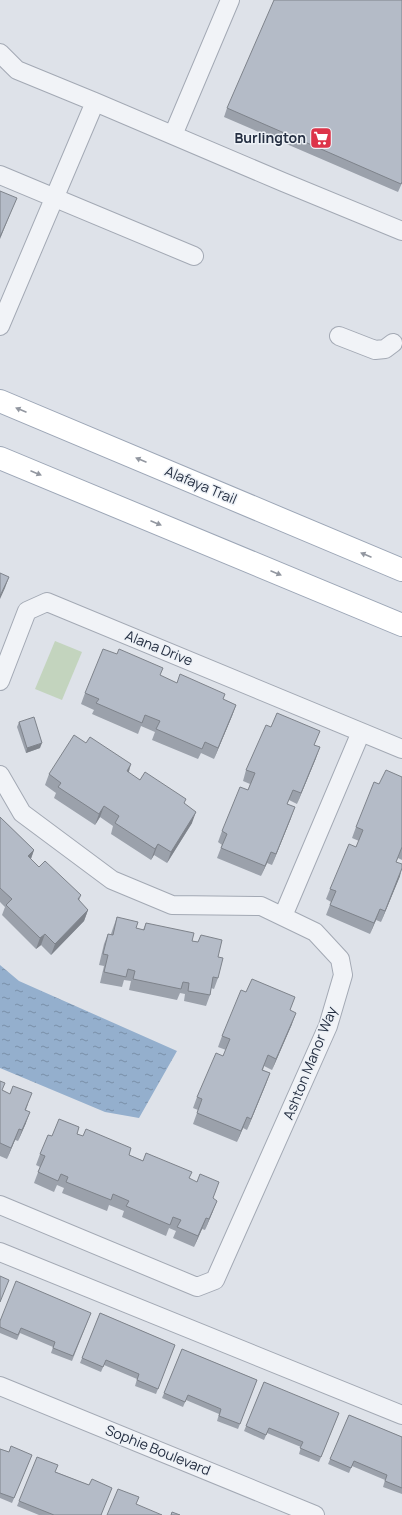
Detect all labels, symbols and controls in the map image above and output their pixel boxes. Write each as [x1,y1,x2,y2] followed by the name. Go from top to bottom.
[308,125,334,151] supermarket icon: Burlington
[235,128,306,147] place label: Burlington
[16,407,27,413] one-way arrow
[135,457,147,463] one-way arrow
[162,461,240,508] street label: Alafaya Trail
[30,470,42,476] one-way arrow
[151,520,162,526] one-way arrow
[360,551,372,558] one-way arrow
[271,570,283,576] one-way arrow
[122,625,196,670] street label: Alana Drive
[278,1003,341,1122] street label: Ashton Manor Way
[103,1420,214,1479] street label: Sophie Boulevard

